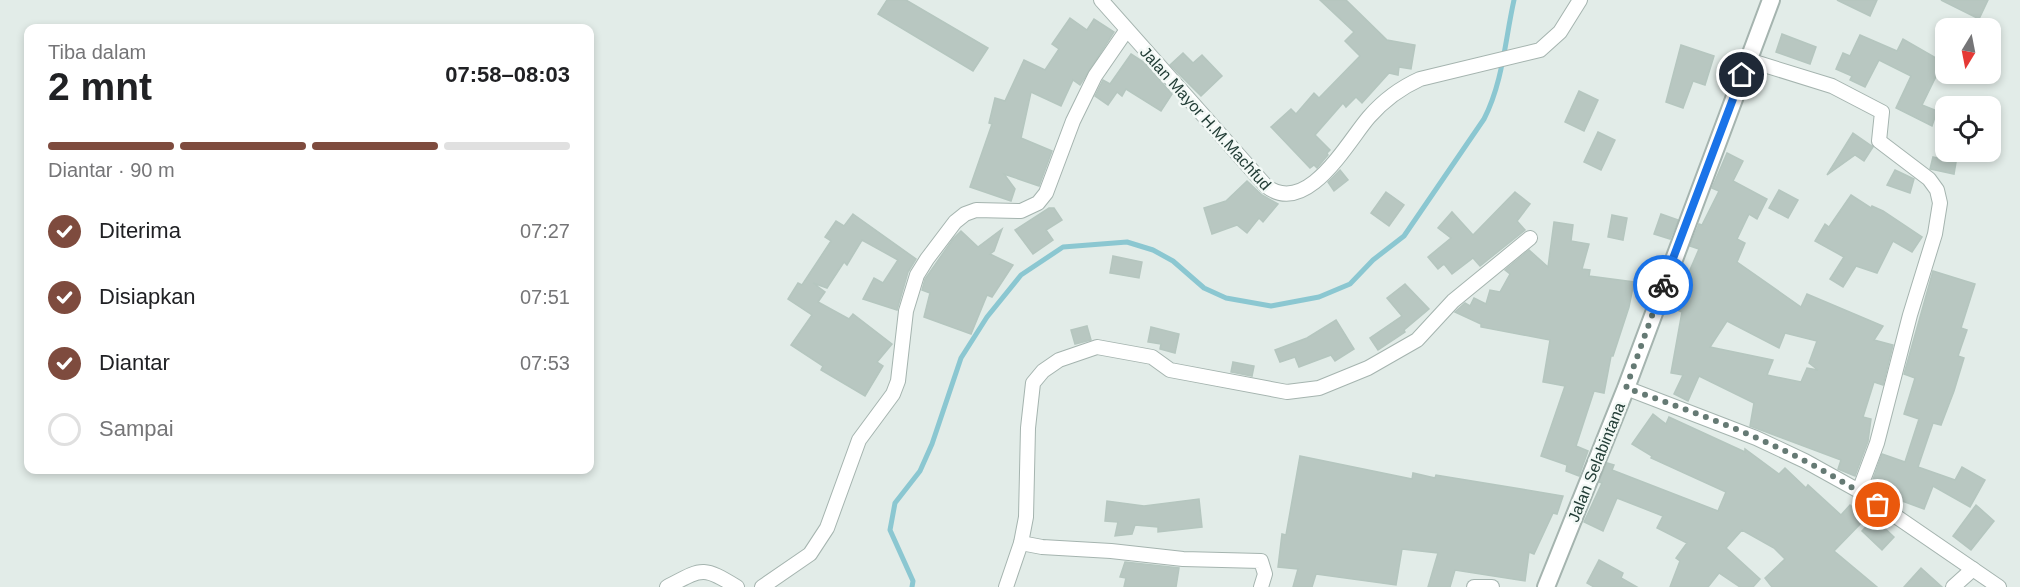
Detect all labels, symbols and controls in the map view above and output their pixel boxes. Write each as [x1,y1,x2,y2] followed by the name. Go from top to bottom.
[1935,18,2001,84] north arrow
[1935,18,2001,162] map controls
[48,41,146,63] text: Tiba dalam
[1137,43,1274,193] street label: Jalan Mayor H.M.Machfud
[1716,49,1767,100] pin
[1725,58,1758,91] icon: home
[445,62,570,87] text: 07:58–08:03
[48,65,152,108] text: 2 mnt
[1935,96,2001,162] button: locate
[48,159,175,181] text: Diantar · 90 m
[48,215,81,248] icon: check
[99,218,181,243] text: Diterima
[520,220,570,242] text: 07:27
[1633,255,1693,315] courier
[1647,269,1680,302] icon: bike
[48,281,81,314] icon: check
[99,284,196,309] text: Disiapkan
[520,286,570,308] text: 07:51
[48,347,81,380] icon: check
[99,350,170,375] text: Diantar
[520,352,570,374] text: 07:53
[1565,400,1628,524] street label: Jalan Selabintana
[99,416,174,441] text: Sampai
[1852,479,1903,530] pin
[1861,488,1894,521] icon: bag

